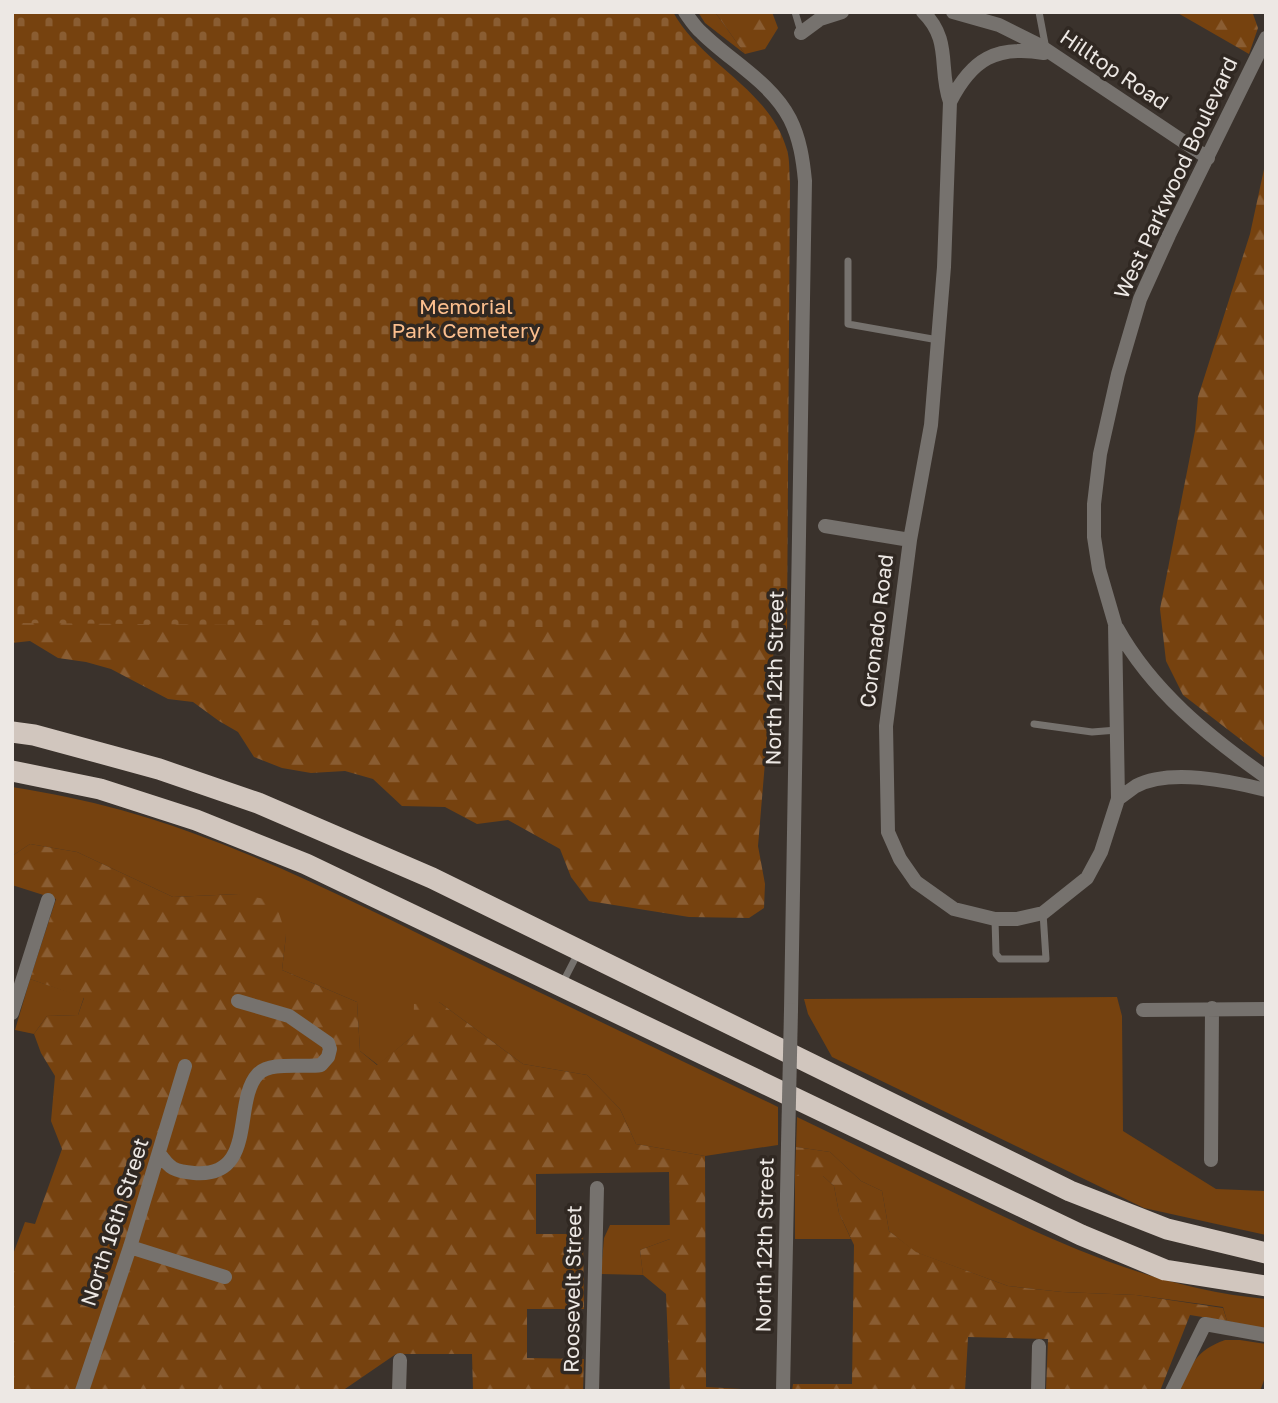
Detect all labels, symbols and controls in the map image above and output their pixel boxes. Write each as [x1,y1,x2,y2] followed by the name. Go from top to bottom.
[1055,23,1174,115] street label: Hilltop Road
[1108,53,1243,303] street label: West Parkwood Boulevard
[391,293,541,343] park label: Memorial Park Cemetery
[854,553,898,709] street label: Coronado Road
[759,590,789,766] street label: North 12th Street
[75,1134,154,1309] street label: North 16th Street
[749,1157,779,1333] street label: North 12th Street
[558,1205,586,1373] street label: Roosevelt Street

